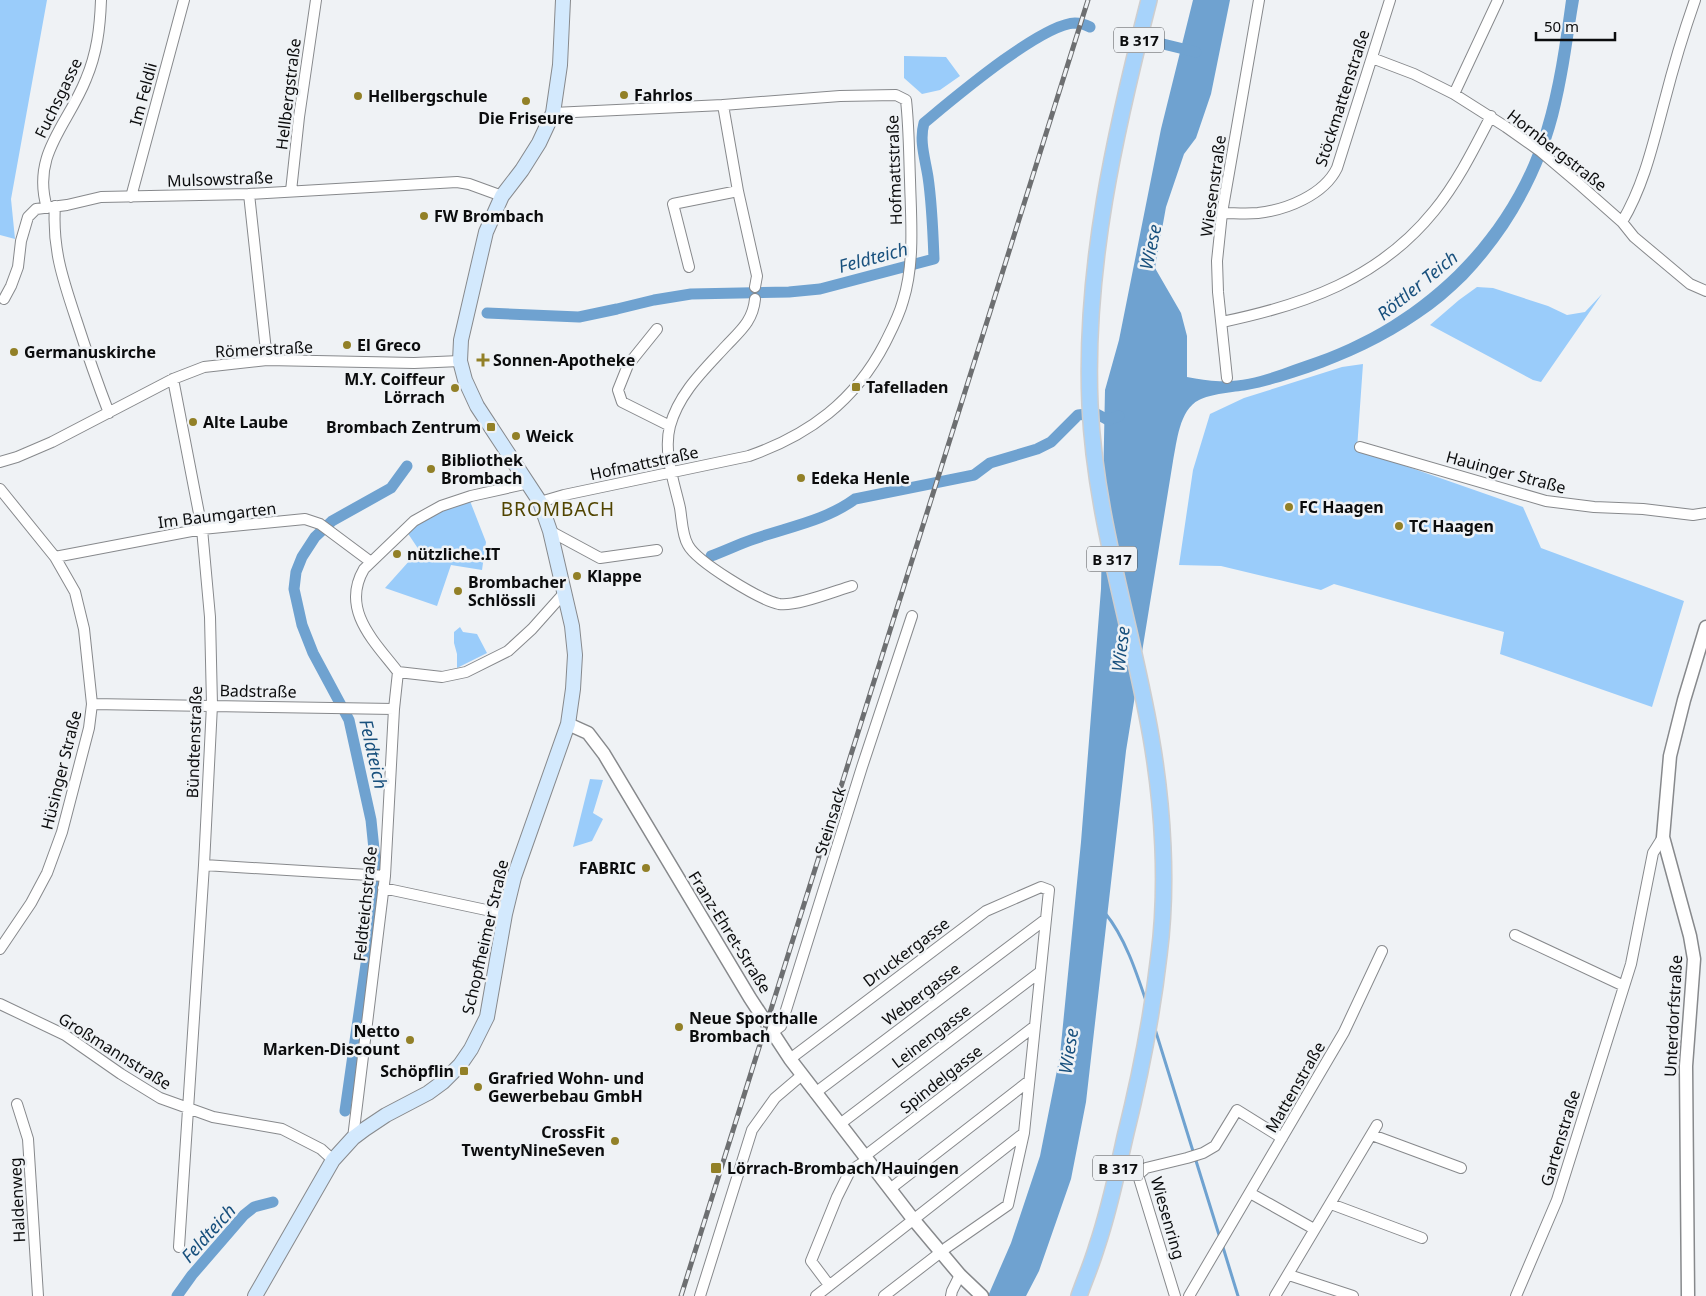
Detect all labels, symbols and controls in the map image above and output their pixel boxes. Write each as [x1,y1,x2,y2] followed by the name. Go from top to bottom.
[1536,10,1615,42] scale bar
[1544,16,1579,36] text: 50 m
[1309,27,1375,169] street label: Stöckmattenstraße
[1114,28,1164,52] road number: B 317
[270,37,306,151] street label: Hellbergstraße
[29,54,87,142] street label: Fuchsgasse
[124,60,162,128] street label: Im Feldli
[634,84,693,106] place label: Fahrlos
[368,85,488,107] place label: Hellbergschule
[618,89,630,101] marker: Fahrlos
[352,90,364,102] marker: Hellbergschule
[520,95,532,107] marker: Die Friseure
[1503,104,1611,196] street label: Hornbergstraße
[478,107,574,129] place label: Die Friseure
[881,114,907,226] street label: Hofmattstraße
[1195,134,1231,238] street label: Wiesenstraße
[167,166,273,192] street label: Mulsowstraße
[434,205,544,227] place label: FW Brombach
[418,210,430,222] marker: FW Brombach
[1134,222,1167,272] water label: Wiese
[836,236,910,278] water label: Feldteich
[1371,245,1463,325] water label: Röttler Teich
[357,334,421,356] place label: El Greco
[214,335,314,363] street label: Römerstraße
[341,339,353,351] marker: El Greco
[24,341,156,363] place label: Germanuskirche
[8,346,20,358] marker: Germanuskirche
[493,349,635,371] place label: Sonnen-Apotheke
[477,354,489,366] marker: Sonnen-Apotheke
[344,368,445,408] place label: M.Y. Coiffeur Lörrach
[866,376,948,398] place label: Tafelladen
[850,381,862,393] marker: Tafelladen
[449,382,461,394] marker: M.Y. Coiffeur Lörrach
[203,411,288,433] place label: Alte Laube
[187,416,199,428] marker: Alte Laube
[326,416,481,438] place label: Brombach Zentrum
[485,421,497,433] marker: Brombach Zentrum
[526,425,574,447] place label: Weick
[510,430,522,442] marker: Weick
[588,441,700,485] street label: Hofmattstraße
[1444,445,1568,499] street label: Hauinger Straße
[441,449,523,489] place label: Bibliothek Brombach
[425,463,437,475] marker: Bibliothek Brombach
[811,467,910,489] place label: Edeka Henle
[795,472,807,484] marker: Edeka Henle
[501,496,615,522] district label: BROMBACH
[1299,496,1384,518] place label: FC Haagen
[157,497,277,533] street label: Im Baumgarten
[1283,501,1295,513] marker: FC Haagen
[1409,515,1494,537] place label: TC Haagen
[1393,520,1405,532] marker: TC Haagen
[407,543,500,565] place label: nützliche.IT
[1087,546,1137,572] road number: B 317
[391,548,403,560] marker: nützliche.IT
[587,565,642,587] place label: Klappe
[571,570,583,582] marker: Klappe
[468,571,566,611] place label: Brombacher Schlössli
[452,585,464,597] marker: Brombacher Schlössli
[1105,625,1135,673] water label: Wiese
[219,679,297,703] street label: Badstraße
[181,685,207,799] street label: Bündtenstraße
[36,708,86,832] street label: Hüsinger Straße
[354,717,394,791] water label: Feldteich
[809,784,851,858] street label: Steinsack
[348,845,382,963] street label: Feldteichstraße
[456,857,514,1017] street label: Schopfheimer Straße
[579,857,636,879] place label: FABRIC
[640,862,652,874] marker: FABRIC
[684,867,776,997] street label: Franz-Ehret-Straße
[858,912,954,992] street label: Druckergasse
[1659,954,1687,1078] street label: Unterdorfstraße
[878,958,964,1030] street label: Webergasse
[887,999,975,1073] street label: Leinengasse
[54,1007,176,1095] street label: Großmannstraße
[689,1007,818,1047] place label: Neue Sporthalle Brombach
[263,1020,400,1060] place label: Netto Marken-Discount
[673,1021,685,1033] marker: Neue Sporthalle Brombach
[1053,1026,1083,1075] water label: Wiese
[404,1034,416,1046] marker: Netto Marken-Discount
[1260,1037,1330,1137] street label: Mattenstraße
[895,1040,987,1118] street label: Spindelgasse
[380,1060,454,1082] place label: Schöpflin
[458,1065,470,1077] marker: Schöpflin
[488,1067,644,1107] place label: Grafried Wohn- und Gewerbebau GmbH
[472,1081,484,1093] marker: Grafried Wohn- und Gewerbebau GmbH
[1535,1087,1585,1189] street label: Gartenstraße
[461,1121,605,1161] place label: CrossFit TwentyNineSeven
[609,1135,621,1147] marker: CrossFit TwentyNineSeven
[1093,1156,1143,1180] road number: B 317
[4,1157,30,1243] street label: Haldenweg
[727,1157,959,1179] place label: Lörrach-Brombach/Hauingen
[709,1161,723,1175] marker: Lörrach-Brombach/Hauingen
[1146,1174,1190,1262] street label: Wiesenring
[175,1199,241,1267] water label: Feldteich

